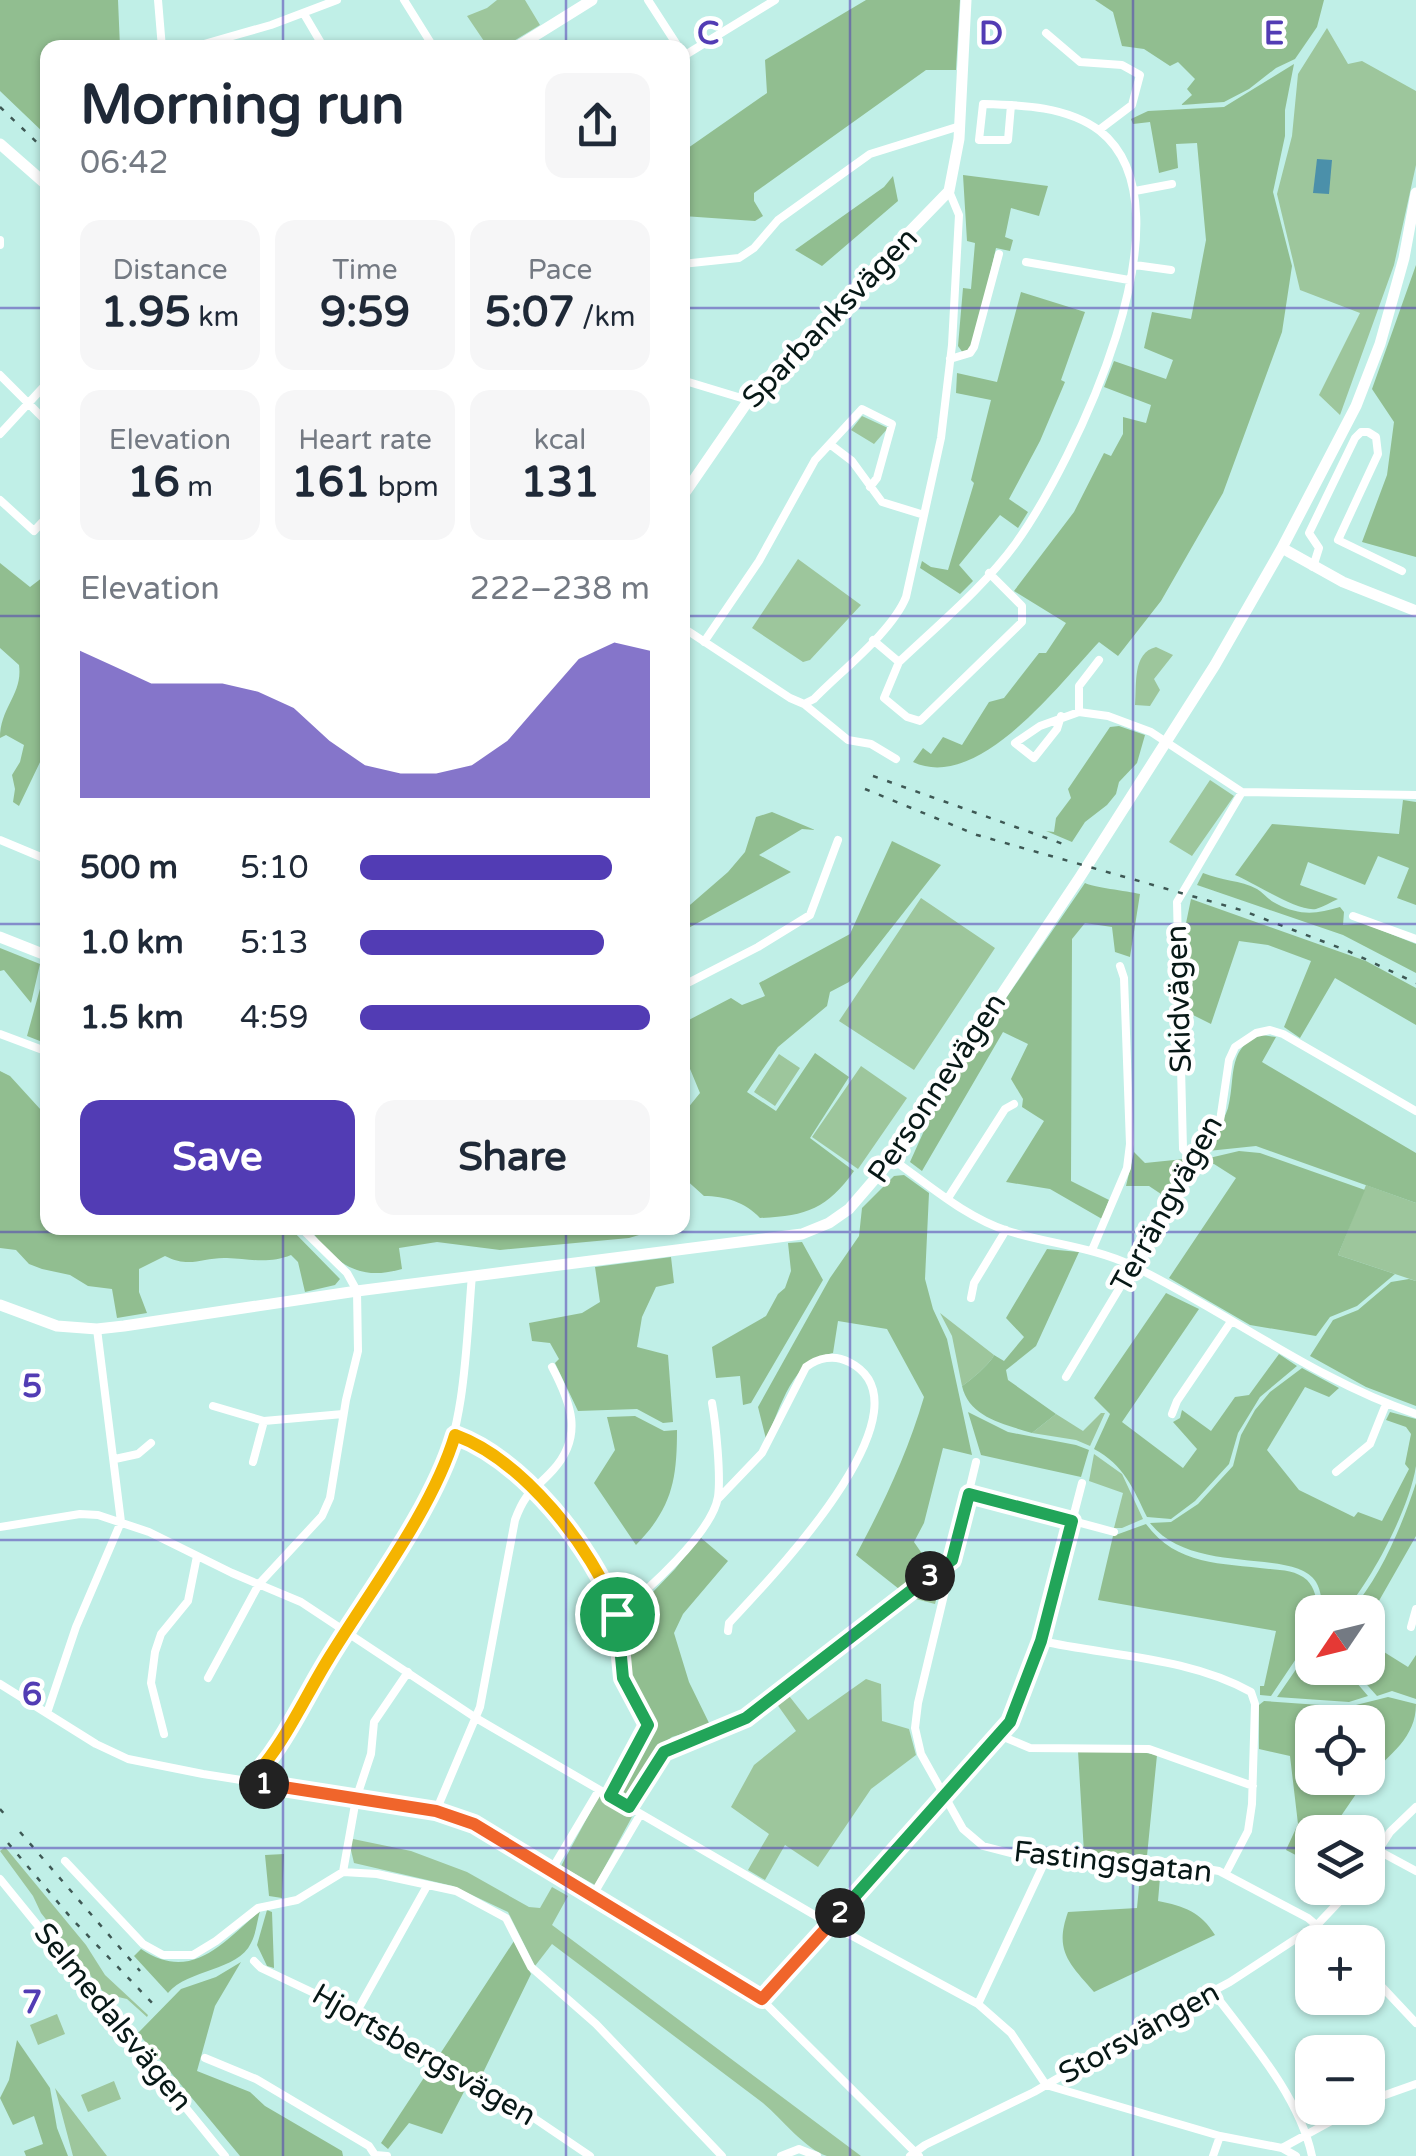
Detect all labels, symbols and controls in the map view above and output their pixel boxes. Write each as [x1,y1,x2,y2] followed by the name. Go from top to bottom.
[697,15,719,53] text: C
[979,15,1003,53] text: D
[1264,15,1284,53] text: E
[80,73,405,139] text: Morning run
[545,73,650,178] button: share
[80,144,169,182] text: 06:42
[734,220,926,416] street label: Sparbanksvägen
[112,253,228,287] text: Distance
[332,253,398,287] text: Time
[528,253,592,287] text: Pace
[101,287,191,338] text: 1.95
[320,287,410,338] text: 9:59
[485,287,575,338] text: 5:07
[191,300,239,334] text: km
[575,300,635,334] text: /km
[109,423,231,457] text: Elevation
[298,423,432,457] text: Heart rate
[534,423,586,457] text: kcal
[127,457,180,508] text: 16
[291,457,370,508] text: 161
[520,457,600,508] text: 131
[180,470,213,504] text: m
[370,470,439,504] text: bpm
[80,570,220,608] text: Elevation
[470,570,650,608] text: 222–238 m
[80,849,178,887] text: 500 m
[240,849,309,887] text: 5:10
[80,924,184,962] text: 1.0 km
[240,924,309,962] text: 5:13
[1158,925,1200,1073] street label: Skidvägen
[860,986,1014,1190] street label: Personnevägen
[80,999,184,1037] text: 1.5 km
[240,999,309,1037] text: 4:59
[80,1100,355,1215] button: Save
[375,1100,650,1215] button: Share
[1103,1109,1231,1299] street label: Terrängvägen
[22,1368,42,1406] text: 5
[905,1551,955,1601] pin: 3
[921,1559,939,1593] text: 3
[575,1572,660,1657] pin
[590,1587,645,1642] icon: arrive
[1295,1595,1385,1685] north arrow
[1295,1595,1385,2125] map controls
[22,1676,42,1714] text: 6
[1295,1705,1385,1795] button: locate
[239,1759,289,1809] pin: 1
[255,1767,273,1801] text: 1
[1295,1815,1385,1905] button: layers
[1012,1833,1214,1891] street label: Fastingsgatan
[815,1888,865,1938] pin: 2
[831,1896,849,1930] text: 2
[26,1915,200,2119] street label: Selmedalsvägen
[1295,1925,1385,2015] button: +
[1052,1974,1226,2092] street label: Storsvängen
[305,1976,543,2134] street label: Hjortsbergsvägen
[22,1984,42,2022] text: 7
[1295,2035,1385,2125] button: −

